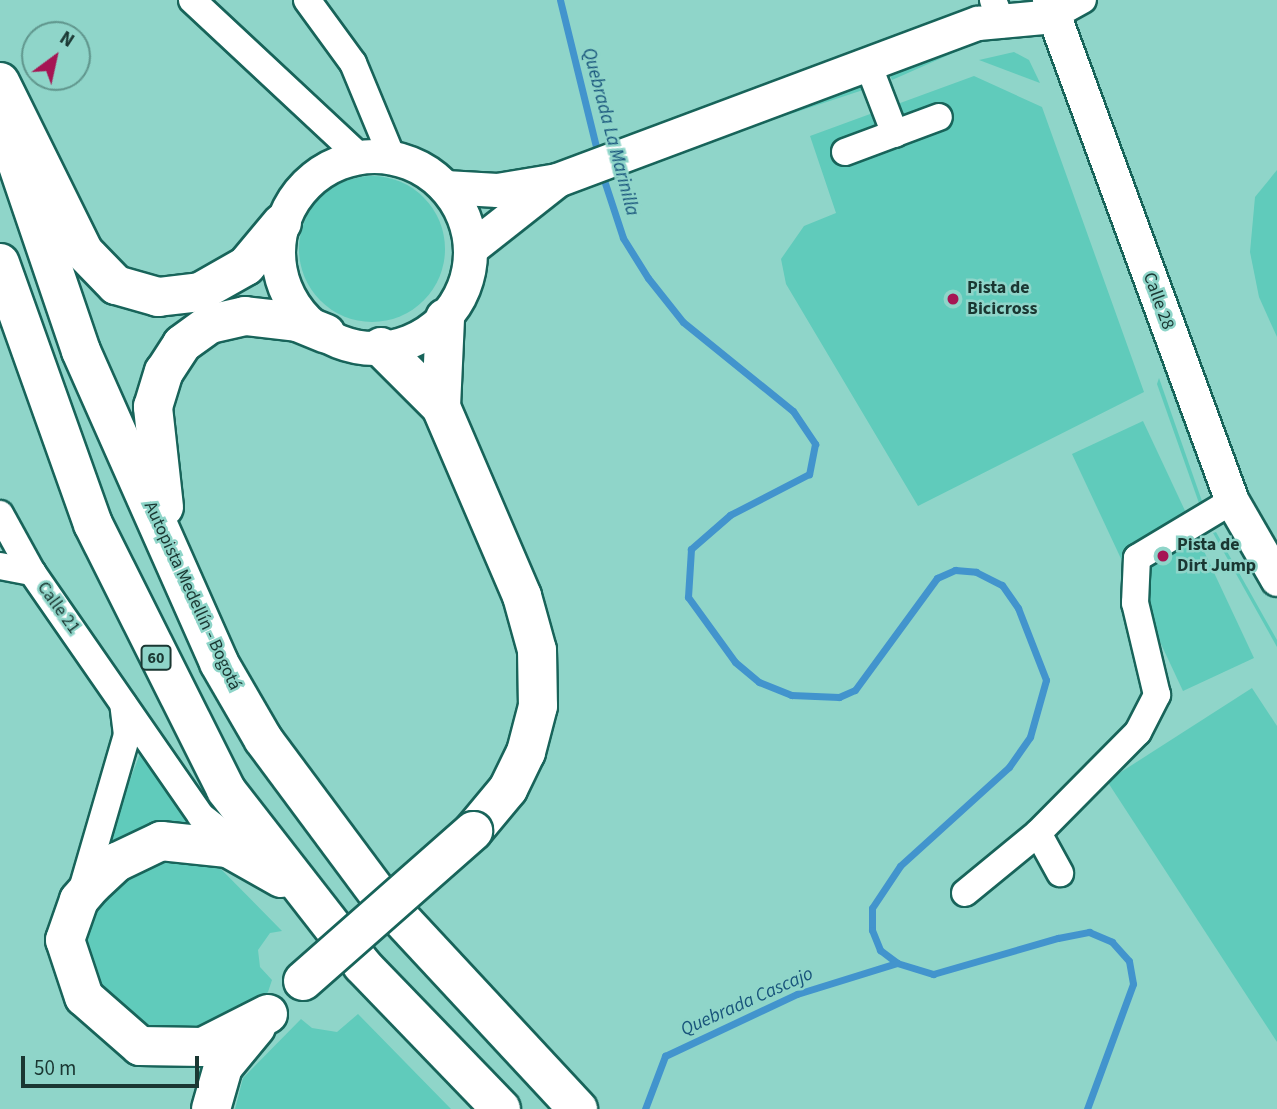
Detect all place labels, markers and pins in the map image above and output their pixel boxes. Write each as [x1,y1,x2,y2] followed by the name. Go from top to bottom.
[967,278,1038,320] place label: Pista de Bicicross
[945,291,961,307] marker: Pista de Bicicross
[1177,535,1256,578] place label: Pista de Dirt Jump
[1155,548,1171,564] marker: Pista de Dirt Jump

